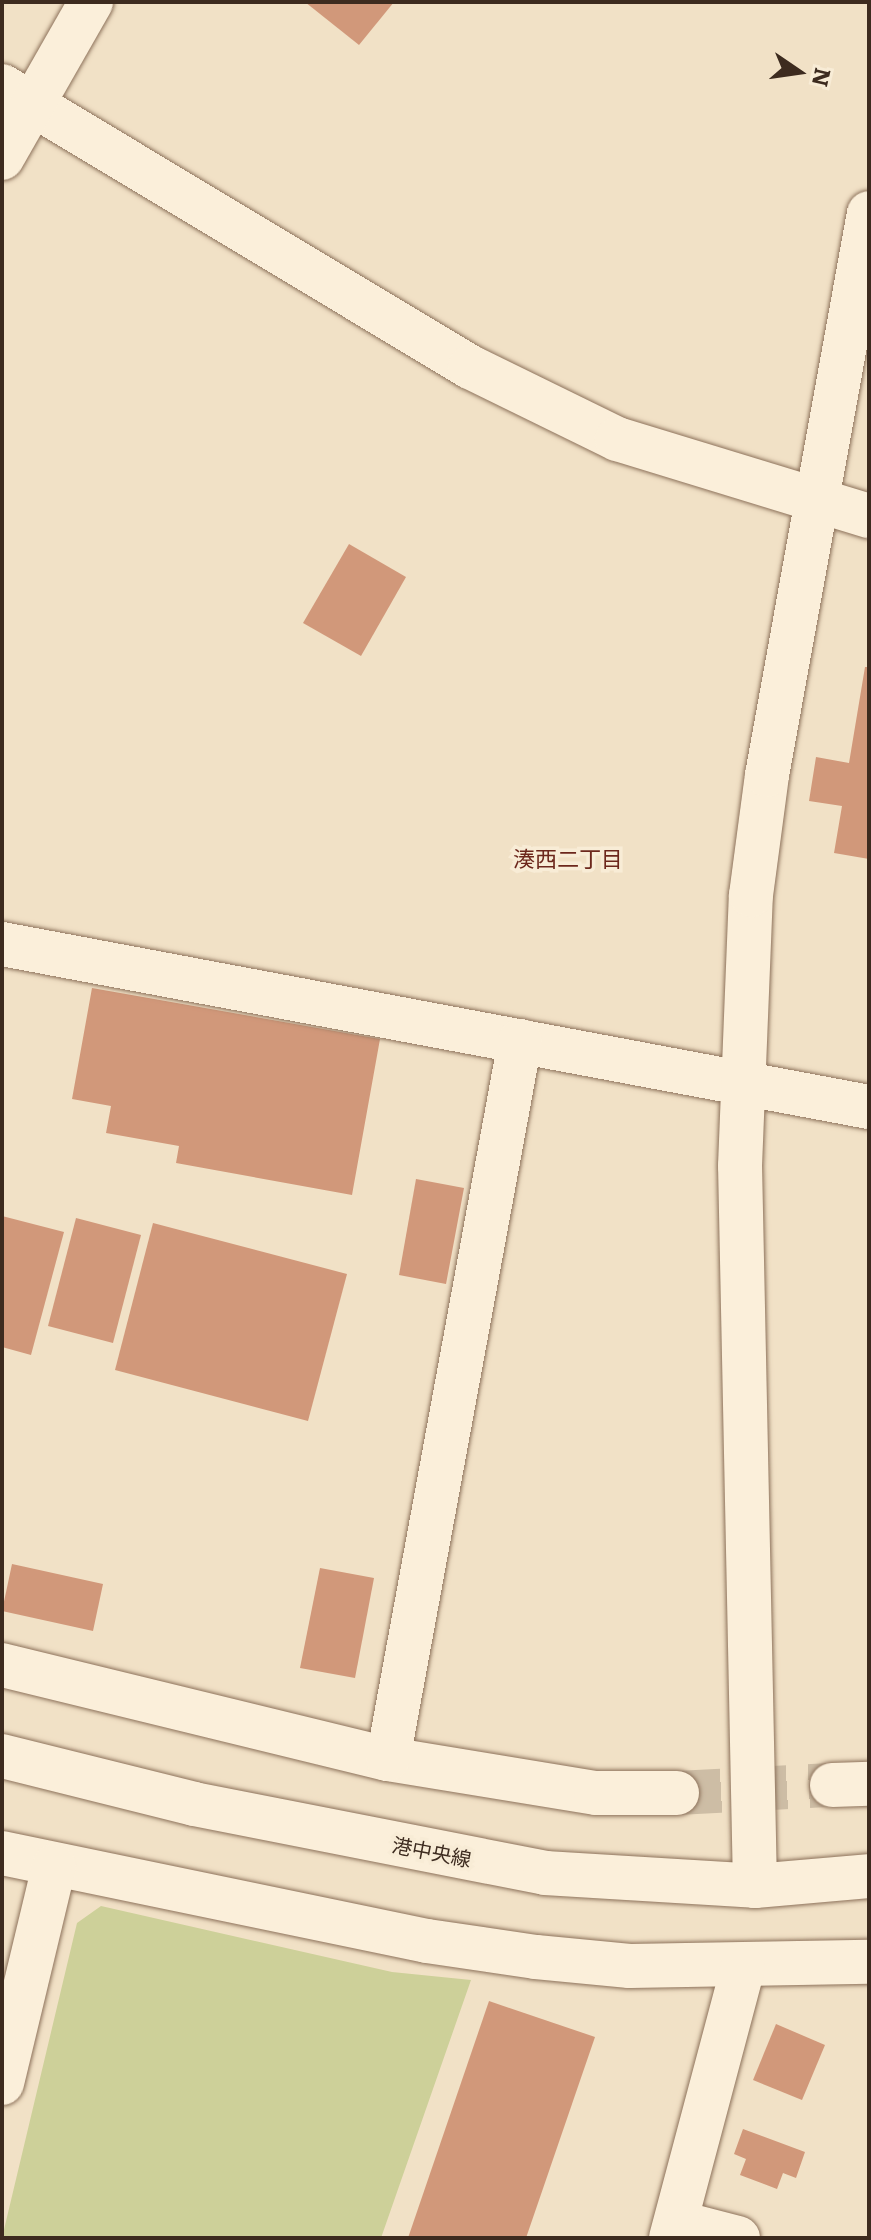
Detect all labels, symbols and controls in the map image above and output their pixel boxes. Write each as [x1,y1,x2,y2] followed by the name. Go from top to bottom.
[759,32,839,112] north arrow
[805,65,841,90] text: N
[513,845,623,871] district label: 湊西二丁目
[390,1832,474,1870] street label: 港中央線

